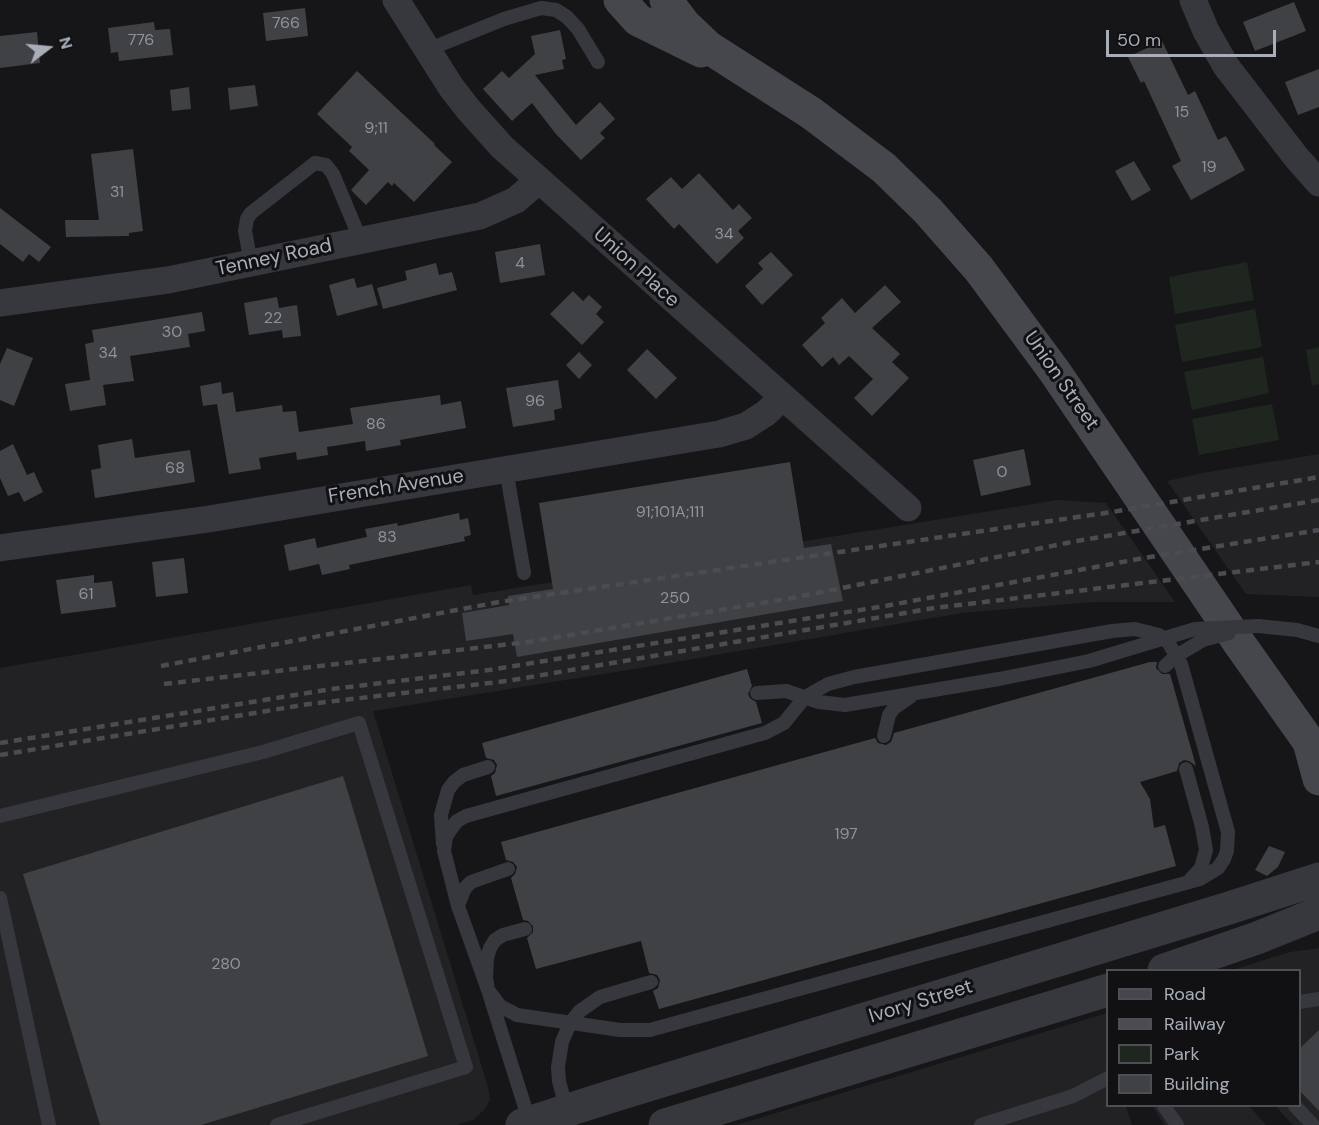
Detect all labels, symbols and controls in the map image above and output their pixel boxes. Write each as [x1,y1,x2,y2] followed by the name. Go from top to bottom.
[272,14,300,34] house number: 766
[18,18,78,78] north arrow
[1109,18,1278,56] scale bar
[1117,28,1161,52] text: 50 m
[128,31,154,51] house number: 776
[54,34,77,51] text: N
[1175,103,1189,123] house number: 15
[364,119,388,139] house number: 9;11
[1201,158,1217,178] house number: 19
[110,183,124,203] house number: 31
[588,223,684,313] street label: Union Place
[714,225,734,245] house number: 34
[214,234,334,282] street label: Tenney Road
[515,254,525,274] house number: 4
[264,309,282,329] house number: 22
[162,323,182,343] house number: 30
[1018,327,1104,435] street label: Union Street
[98,344,118,364] house number: 34
[525,392,545,412] house number: 96
[366,415,386,435] house number: 86
[165,459,185,479] house number: 68
[997,463,1007,483] house number: 0
[327,464,465,510] street label: French Avenue
[636,503,704,523] house number: 91;101A;111
[377,528,397,548] house number: 83
[78,585,94,605] house number: 61
[660,589,690,609] house number: 250
[834,825,858,845] house number: 197
[211,955,241,975] house number: 280
[1106,969,1301,1107] legend
[866,975,976,1029] street label: Ivory Street
[1164,982,1206,1006] text: Road
[1164,1012,1226,1036] text: Railway
[1164,1042,1200,1066] text: Park
[1164,1072,1229,1096] text: Building

